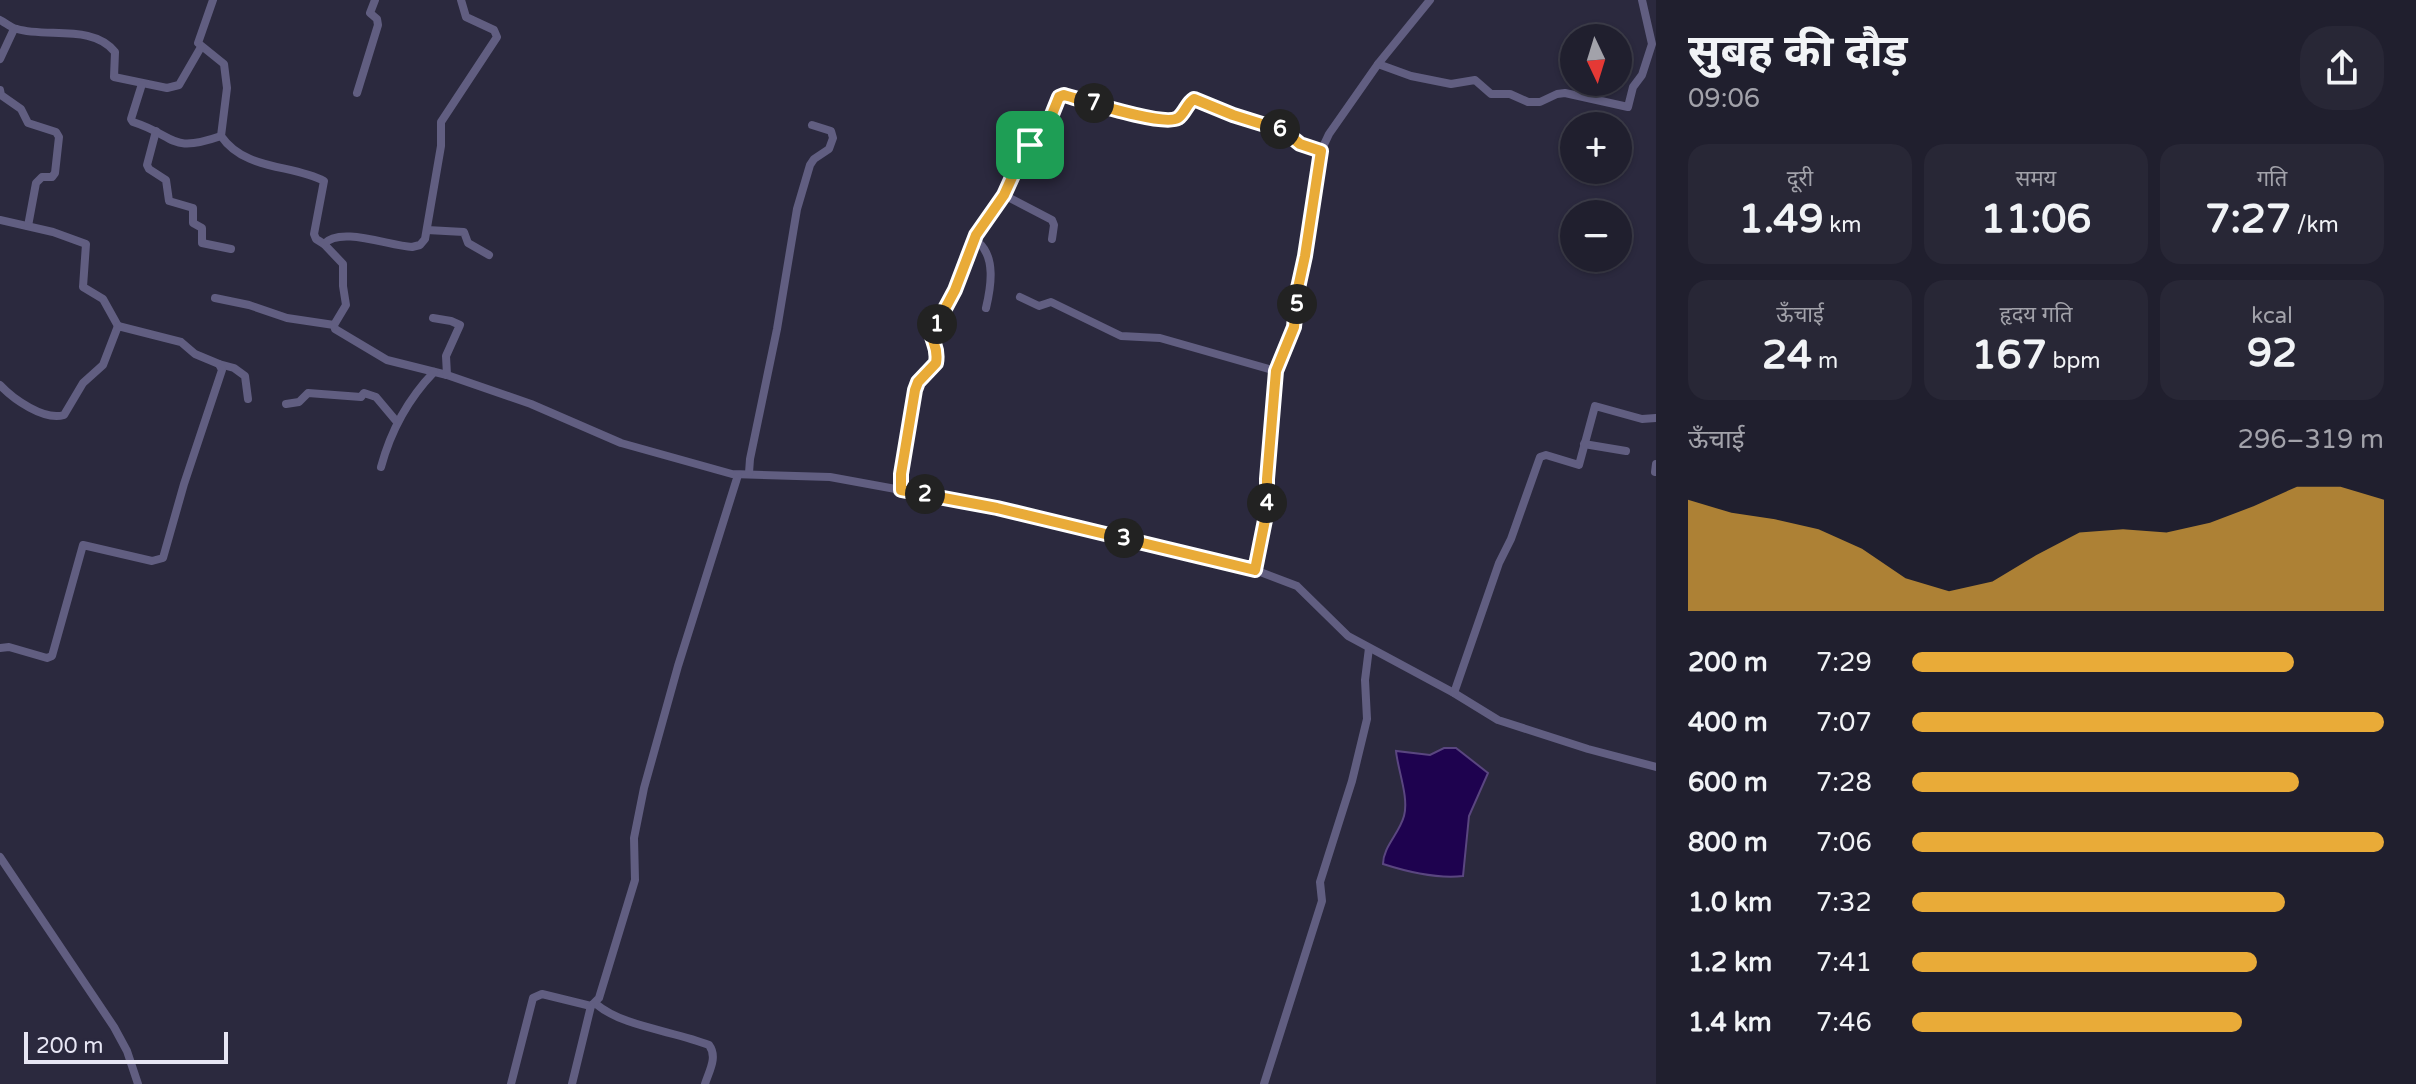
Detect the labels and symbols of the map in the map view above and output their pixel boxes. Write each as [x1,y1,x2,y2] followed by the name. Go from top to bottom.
[1560,24,1632,96] north arrow
[1074,83,1114,123] pin: 7
[1260,109,1300,149] pin: 6
[996,111,1064,179] pin
[1277,284,1317,324] pin: 5
[917,304,957,344] pin: 1
[905,474,945,514] pin: 2
[1247,483,1287,523] pin: 4
[1104,518,1144,558] pin: 3
[24,1028,228,1064] scale bar

